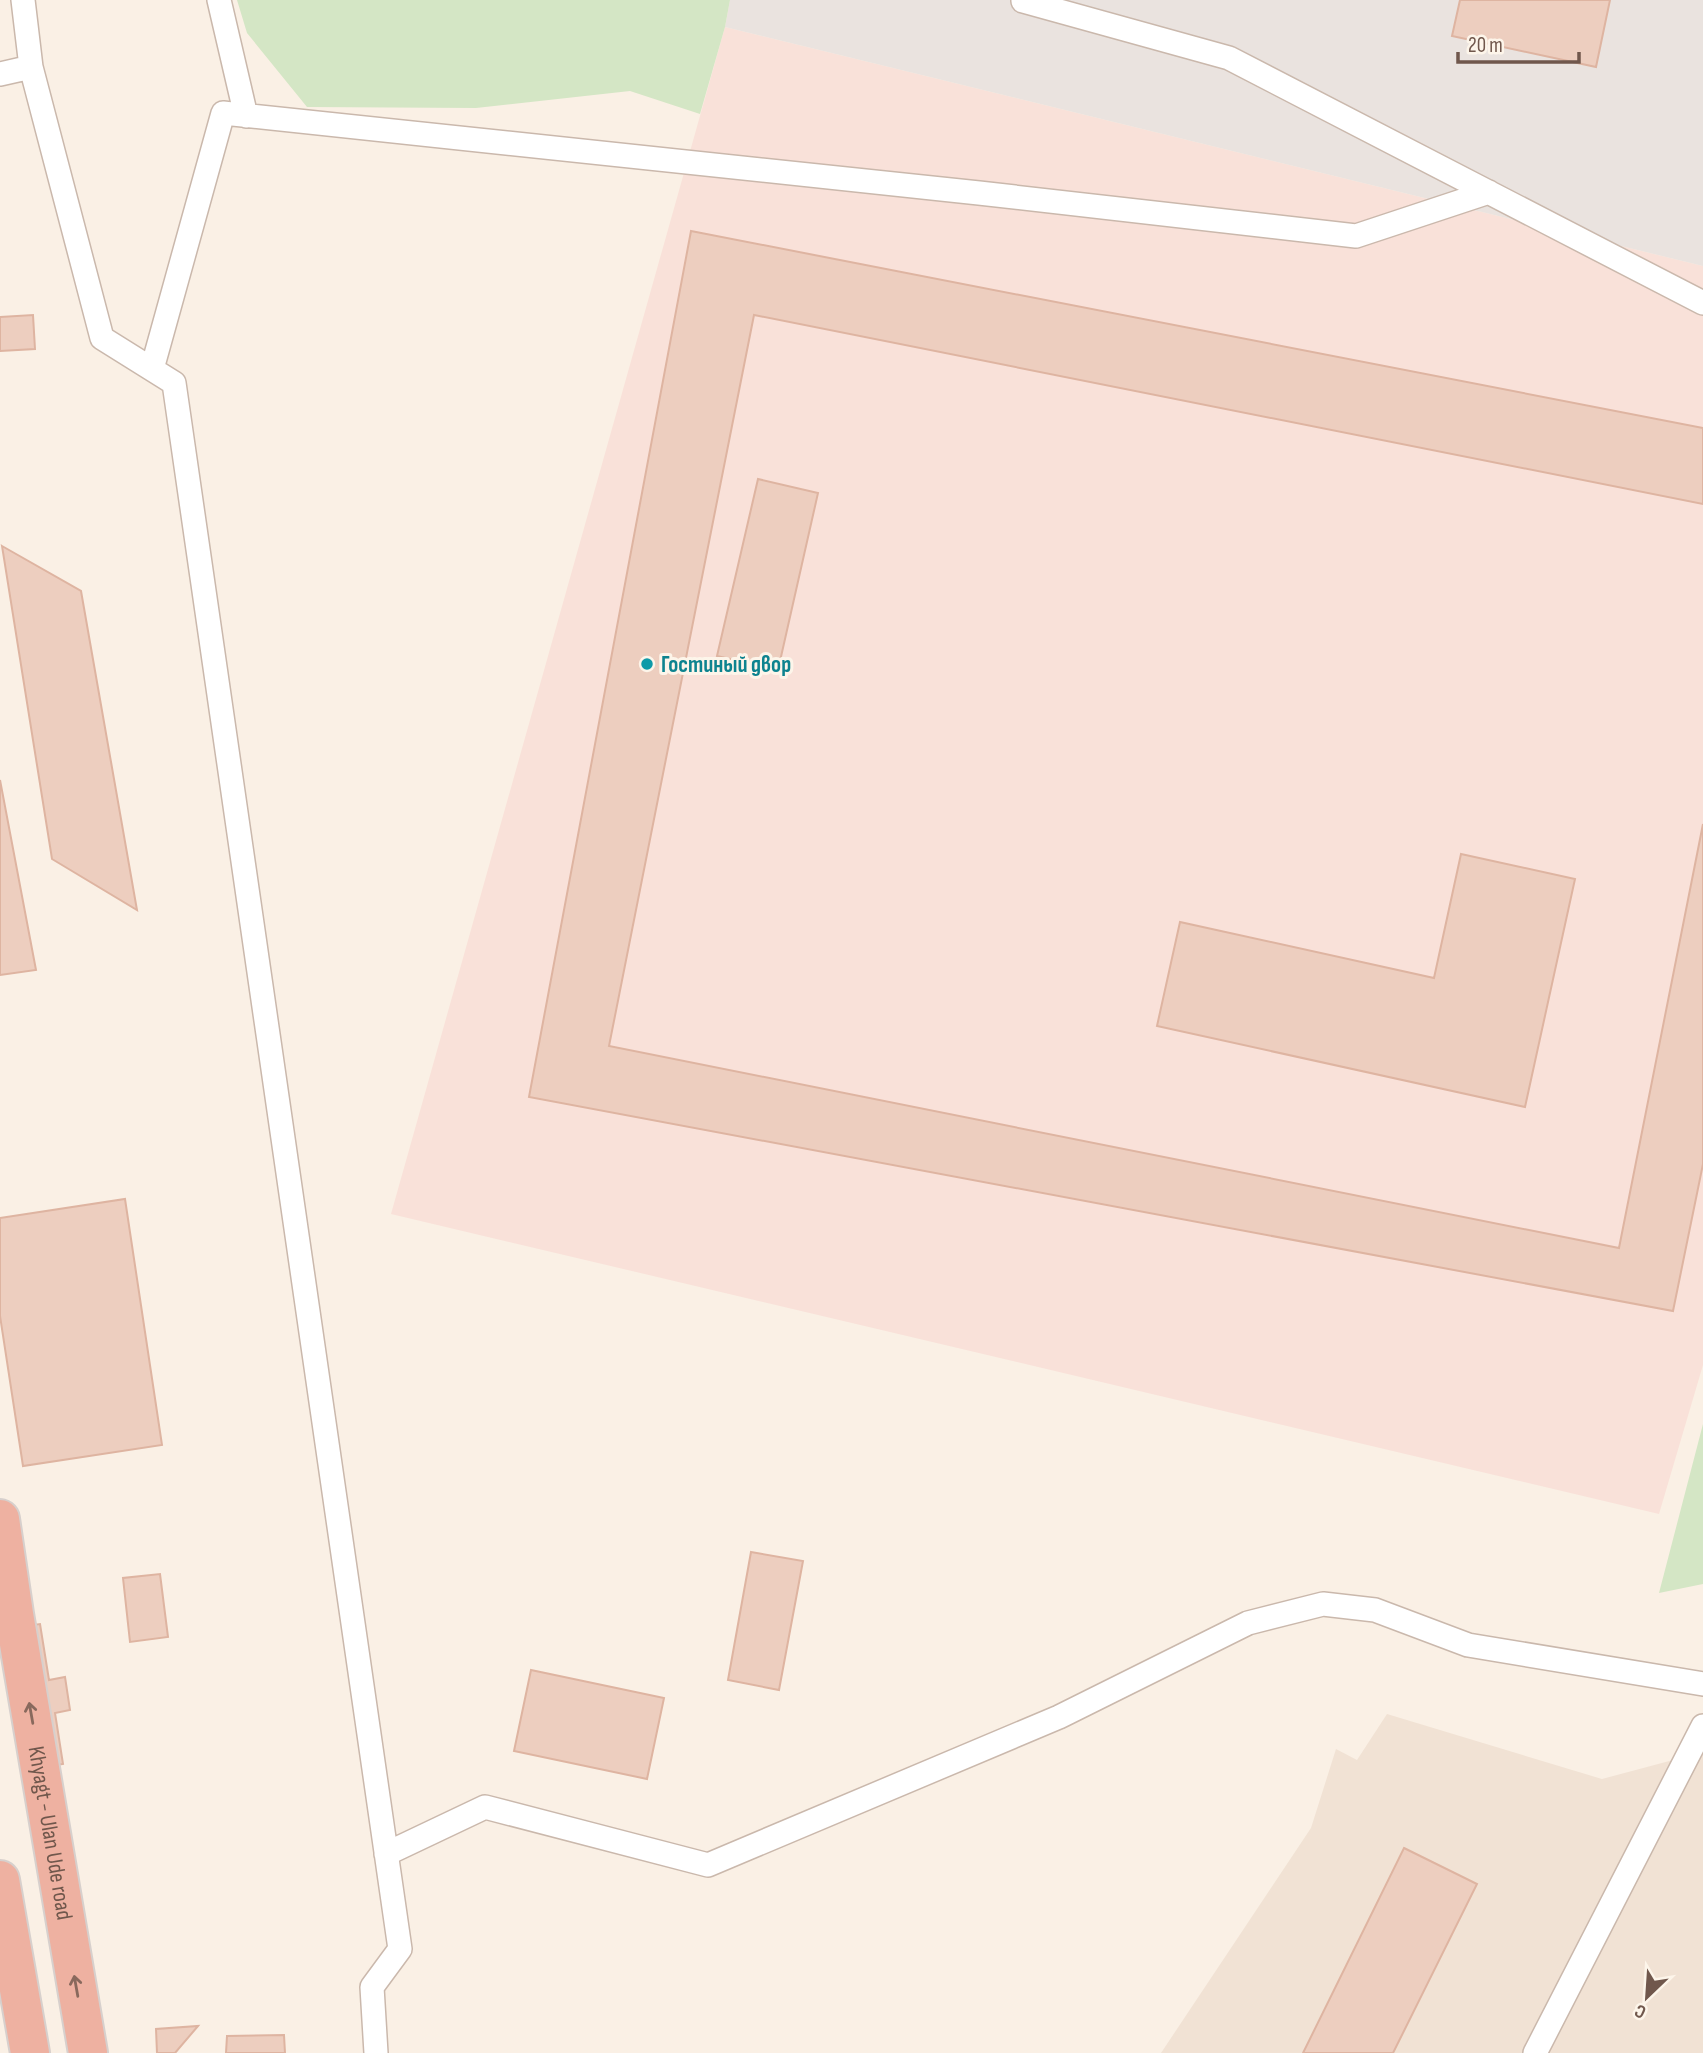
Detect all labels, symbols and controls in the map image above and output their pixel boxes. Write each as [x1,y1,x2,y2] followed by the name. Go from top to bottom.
[1458,21,1579,65] scale bar
[1468,33,1503,58] text: 20 m
[661,651,791,679] place label: Гостиный двор
[639,656,655,672] marker: Гостиный двор
[23,1702,37,1725] one-way arrow
[21,1744,78,1922] street label: Khyagt - Ulan Ude road
[1612,1962,1682,2032] north arrow
[69,1975,83,1998] one-way arrow
[1631,1998,1650,2024] text: С

